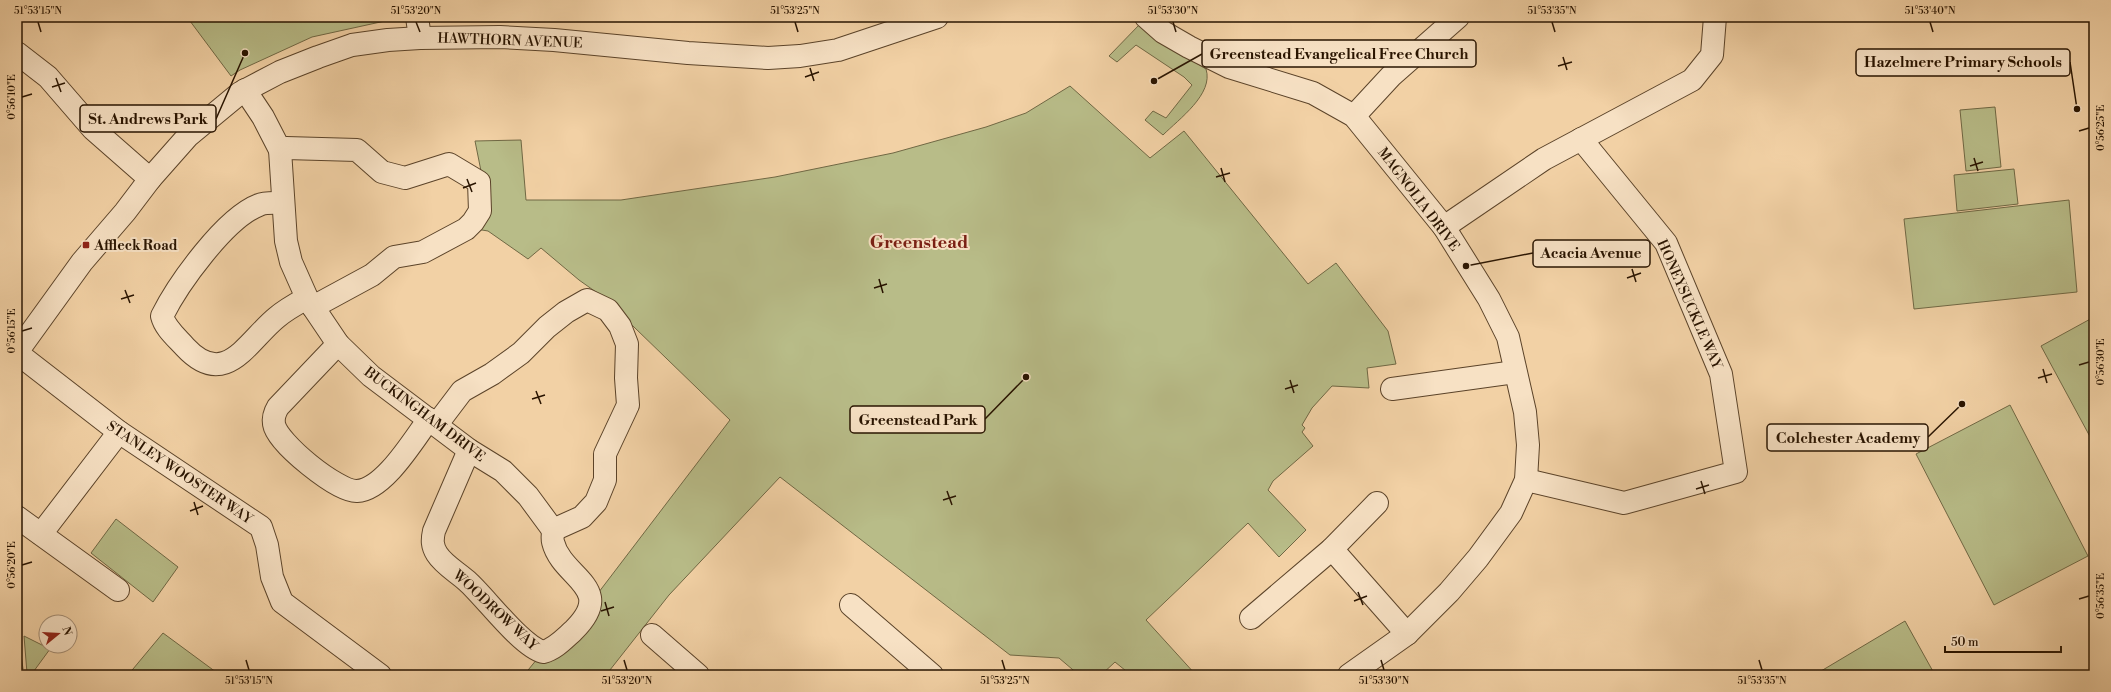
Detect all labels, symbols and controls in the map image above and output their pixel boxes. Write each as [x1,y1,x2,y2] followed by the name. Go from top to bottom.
[14,5,63,17] text: 51°53'15"N
[391,5,442,17] text: 51°53'20"N
[770,5,820,17] text: 51°53'25"N
[1148,5,1199,17] text: 51°53'30"N
[1527,5,1577,17] text: 51°53'35"N
[1905,5,1956,17] text: 51°53'40"N
[437,29,583,53] street label: HAWTHORN AVENUE
[1202,40,1476,67] callout: Greenstead Evangelical Free Church
[1210,45,1469,64] text: Greenstead Evangelical Free Church
[1856,49,2070,76] callout: Hazelmere Primary Schools
[1864,53,2062,72] text: Hazelmere Primary Schools
[6,74,18,120] text: 0°56'10"E
[80,105,216,132] callout: St. Andrews Park
[2095,105,2107,151] text: 0°56'25"E
[88,110,208,129] text: St. Andrews Park
[1373,144,1463,255] street label: MAGNOLIA DRIVE
[870,231,968,254] district label: Greenstead
[93,237,178,255] place label: Affleck Road
[1652,237,1726,373] street label: HONEYSUCKLE WAY
[81,240,91,250] marker: Affleck Road
[1533,240,1650,267] callout: Acacia Avenue
[1539,244,1642,263] text: Acacia Avenue
[6,309,18,353] text: 0°56'15"E
[2095,338,2107,386] text: 0°56'30"E
[360,363,488,466] street label: BUCKINGHAM DRIVE
[850,406,985,433] callout: Greenstead Park
[858,411,978,430] text: Greenstead Park
[103,417,257,529] street label: STANLEY WOOSTER WAY
[1767,424,1928,451] callout: Colchester Academy
[1776,429,1921,448] text: Colchester Academy
[6,541,18,589] text: 0°56'20"E
[448,566,542,655] street label: WOODROW WAY
[2095,573,2107,619] text: 0°56'35"E
[38,614,78,654] north arrow
[59,625,75,638] text: N
[1945,628,2061,654] scale bar
[1951,635,1979,650] text: 50 m
[225,675,274,687] text: 51°53'15"N
[602,675,653,687] text: 51°53'20"N
[980,675,1030,687] text: 51°53'25"N
[1359,675,1410,687] text: 51°53'30"N
[1737,675,1787,687] text: 51°53'35"N

